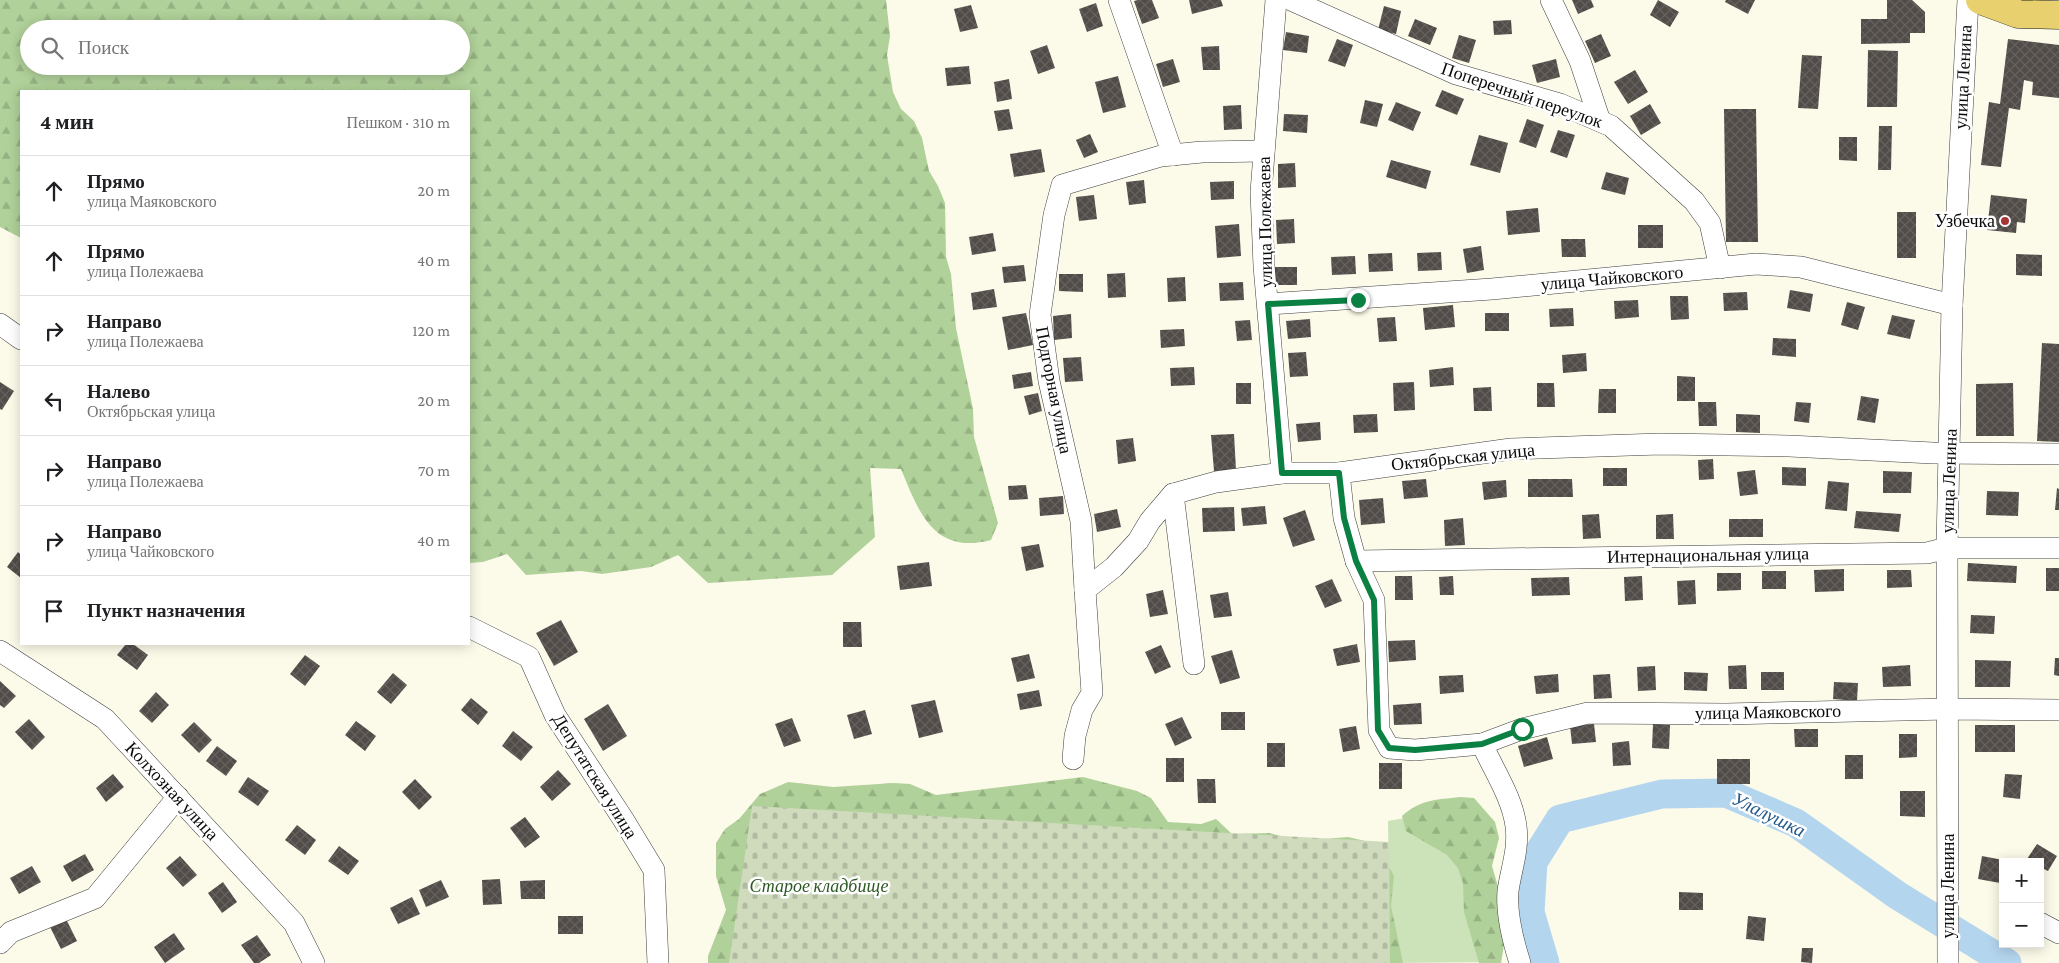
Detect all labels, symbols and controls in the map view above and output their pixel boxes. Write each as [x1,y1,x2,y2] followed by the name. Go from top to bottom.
[20,20,470,75] search box
[1950,24,1976,130] street label: улица Ленина
[38,34,66,62] icon: search
[78,37,129,58] text: Поиск
[1439,58,1605,132] street label: Поперечный переулок
[40,110,94,134] text: 4 мин
[347,114,450,131] text: Пешком · 310 m
[1254,156,1276,288] street label: улица Полежаева
[87,171,145,192] text: Прямо
[40,177,68,205] icon: ahead
[417,182,450,199] text: 20 m
[87,193,217,210] text: улица Маяковского
[1935,211,1995,231] place label: Узбечка
[1999,215,2011,227] marker: Узбечка
[87,241,145,262] text: Прямо
[40,247,68,275] icon: ahead
[417,252,450,269] text: 40 m
[1540,262,1684,294] street label: улица Чайковского
[87,263,204,280] text: улица Полежаева
[1347,289,1370,312] route end
[87,311,162,332] text: Направо
[40,317,68,345] icon: right
[412,322,450,339] text: 120 m
[1032,325,1076,455] street label: Подгорная улица
[87,333,204,350] text: улица Полежаева
[87,381,150,402] text: Налево
[40,387,68,415] icon: left
[417,392,450,409] text: 20 m
[87,403,215,420] text: Октябрьская улица
[1937,428,1961,534] street label: улица Ленина
[1390,440,1536,474] street label: Октябрьская улица
[87,451,162,472] text: Направо
[40,457,68,485] icon: right
[418,462,450,479] text: 70 m
[87,473,204,490] text: улица Полежаева
[87,521,162,542] text: Направо
[40,527,68,555] icon: right
[417,532,450,549] text: 40 m
[87,543,214,560] text: улица Чайковского
[1607,543,1809,567] street label: Интернациональная улица
[40,597,68,625] icon: arrive
[87,600,245,621] text: Пункт назначения
[1695,701,1841,723] street label: улица Маяковского
[549,710,641,842] street label: Депутатская улица
[1511,718,1534,741] route start
[121,738,223,844] street label: Колхозная улица
[1729,788,1809,841] water label: Улалушка
[1938,834,1958,938] street label: улица Ленина
[1999,858,2044,948] map controls
[1999,858,2044,903] button: +
[750,876,888,896] park label: Старое кладбище
[1999,903,2044,948] button: −

